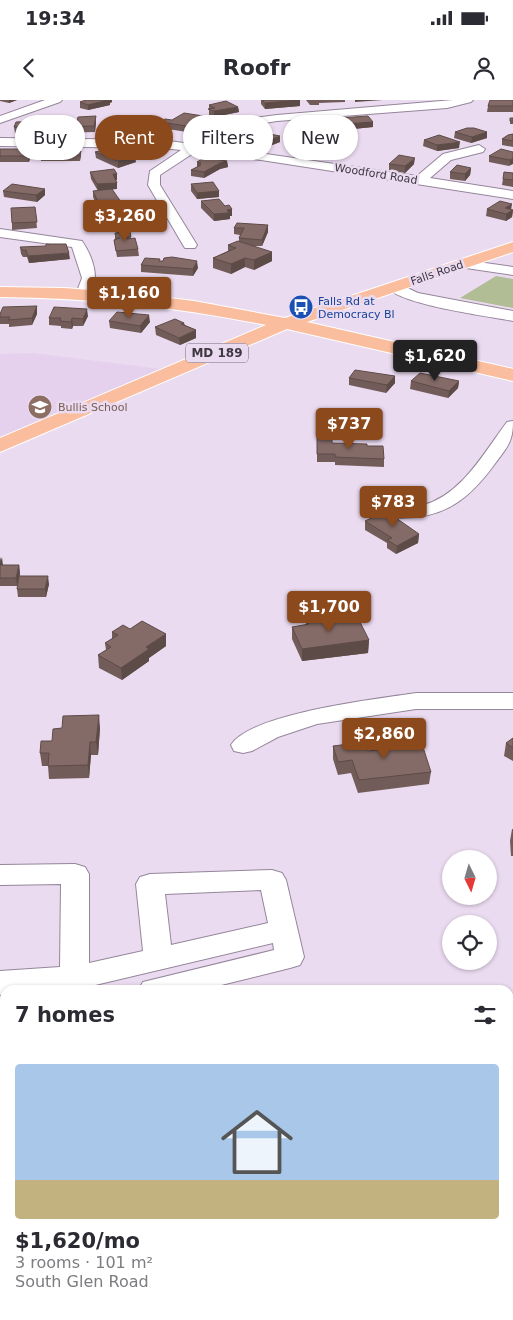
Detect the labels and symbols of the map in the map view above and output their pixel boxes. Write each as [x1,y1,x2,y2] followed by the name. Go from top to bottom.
[334,161,418,187] street label: Woodford Road
[84,200,166,242] pin: $3,260
[409,258,465,288] street label: Falls Road
[88,276,170,319] pin: $1,160
[288,294,314,320] bus stop icon: Falls Rd at Democracy Bl
[318,295,395,321] place label: Falls Rd at Democracy Bl
[394,340,476,382] pin: $1,620
[186,344,248,362] road number: MD 189
[27,394,53,420] school or university icon: Bullis School
[58,401,127,414] place label: Bullis School
[319,408,379,450] pin: $737
[363,486,423,528] pin: $783
[288,590,370,633] pin: $1,700
[343,718,425,760] pin: $2,860
[442,850,498,905] north arrow

